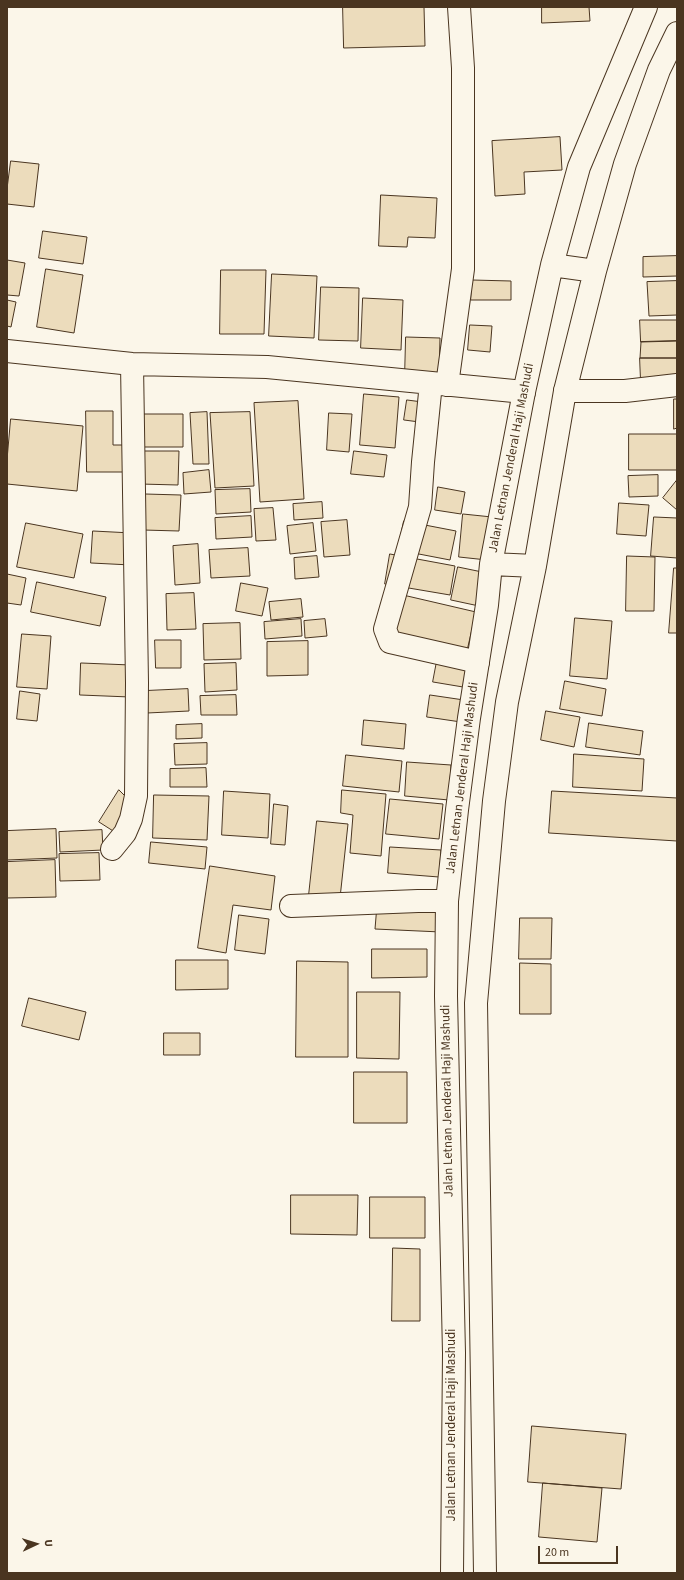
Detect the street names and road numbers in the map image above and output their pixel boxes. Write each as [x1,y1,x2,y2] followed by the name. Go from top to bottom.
[486,362,538,554] street label: Jalan Letnan Jenderal Haji Mashudi
[444,681,482,875] street label: Jalan Letnan Jenderal Haji Mashudi
[439,1004,457,1198] street label: Jalan Letnan Jenderal Haji Mashudi
[444,1329,460,1521] street label: Jalan Letnan Jenderal Haji Mashudi

